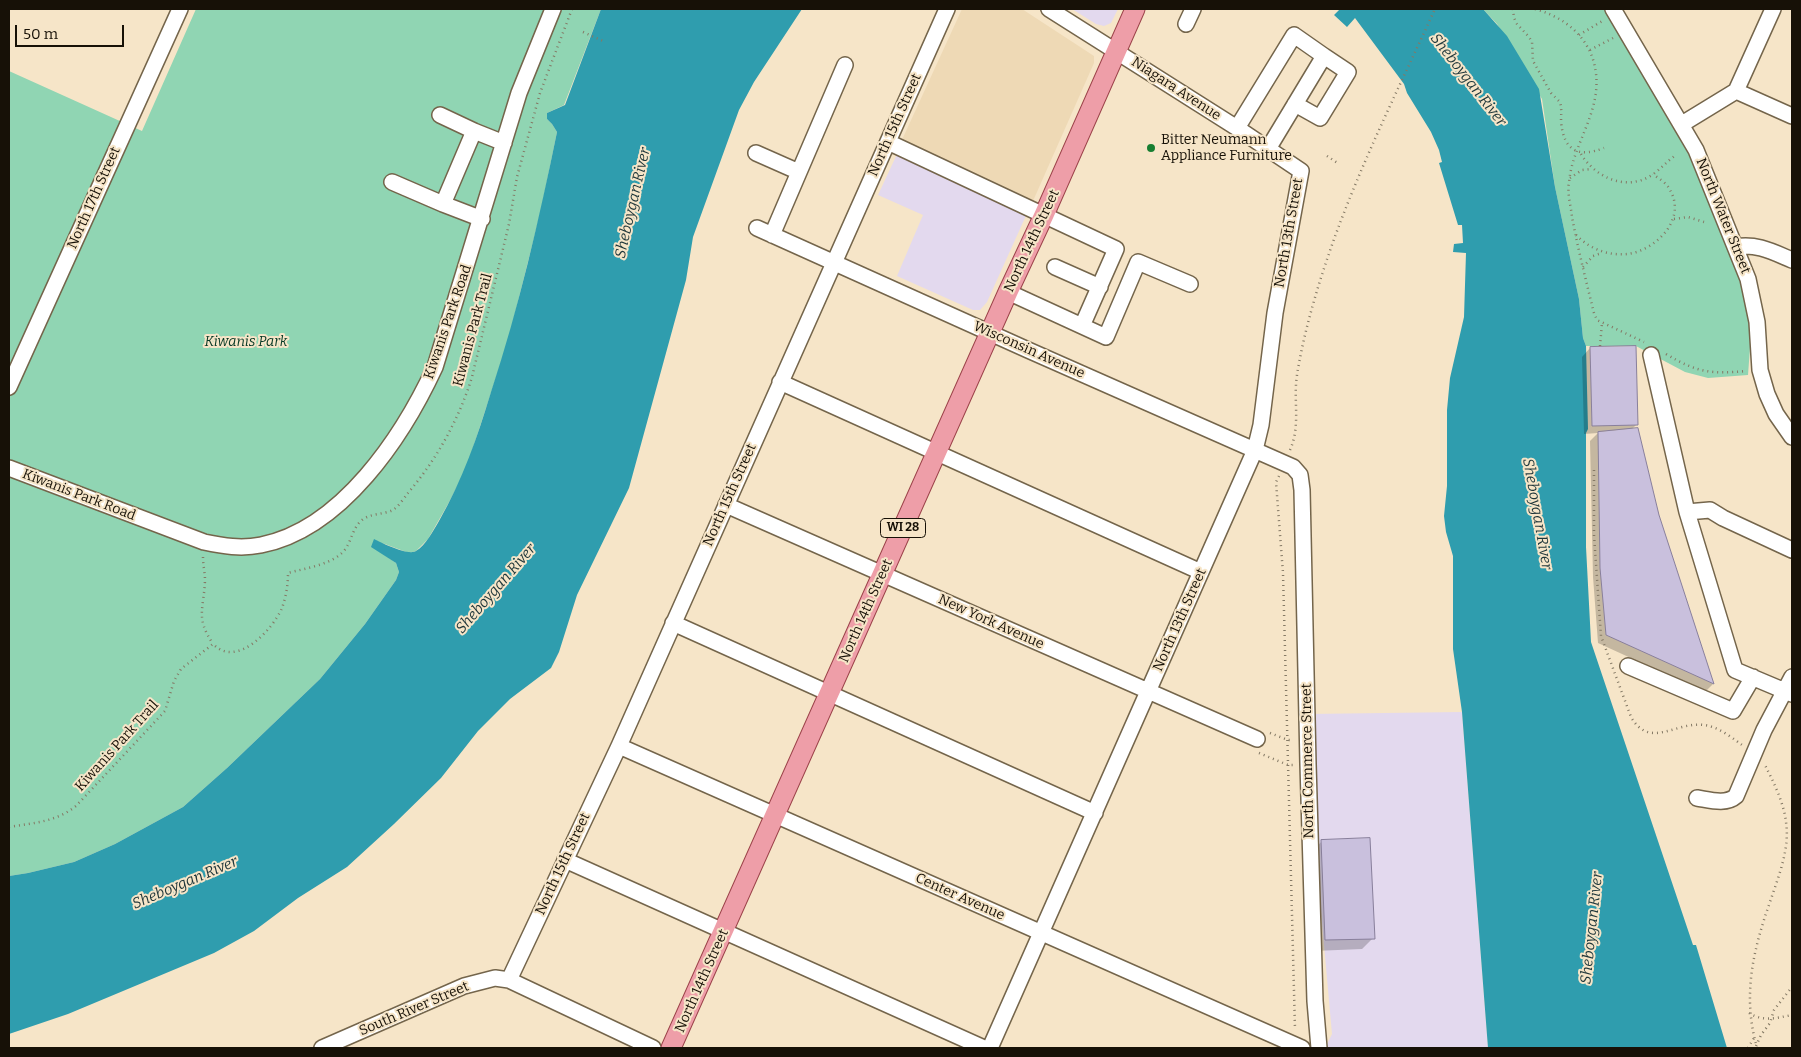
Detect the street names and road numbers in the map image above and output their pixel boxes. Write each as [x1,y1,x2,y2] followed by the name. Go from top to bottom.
[1128,54,1224,124] street label: Niagara Avenue
[865,71,925,179] street label: North 15th Street
[64,144,124,252] street label: North 17th Street
[1692,156,1754,276] street label: North Water Street
[1271,177,1307,289] street label: North 13th Street
[1001,187,1063,295] street label: North 14th Street
[421,263,475,381] street label: Kiwanis Park Road
[450,272,496,388] street label: Kiwanis Park Trail
[971,318,1087,382] street label: Wisconsin Avenue
[700,441,760,549] street label: North 15th Street
[20,466,138,524] street label: Kiwanis Park Road
[880,518,926,538] road number: WI 28
[836,557,896,665] street label: North 14th Street
[1150,566,1210,674] street label: North 13th Street
[935,591,1047,653] street label: New York Avenue
[1298,683,1318,839] street label: North Commerce Street
[72,697,162,795] street label: Kiwanis Park Trail
[532,810,594,918] street label: North 15th Street
[913,870,1007,924] street label: Center Avenue
[672,927,732,1035] street label: North 14th Street
[357,978,471,1040] street label: South River Street

